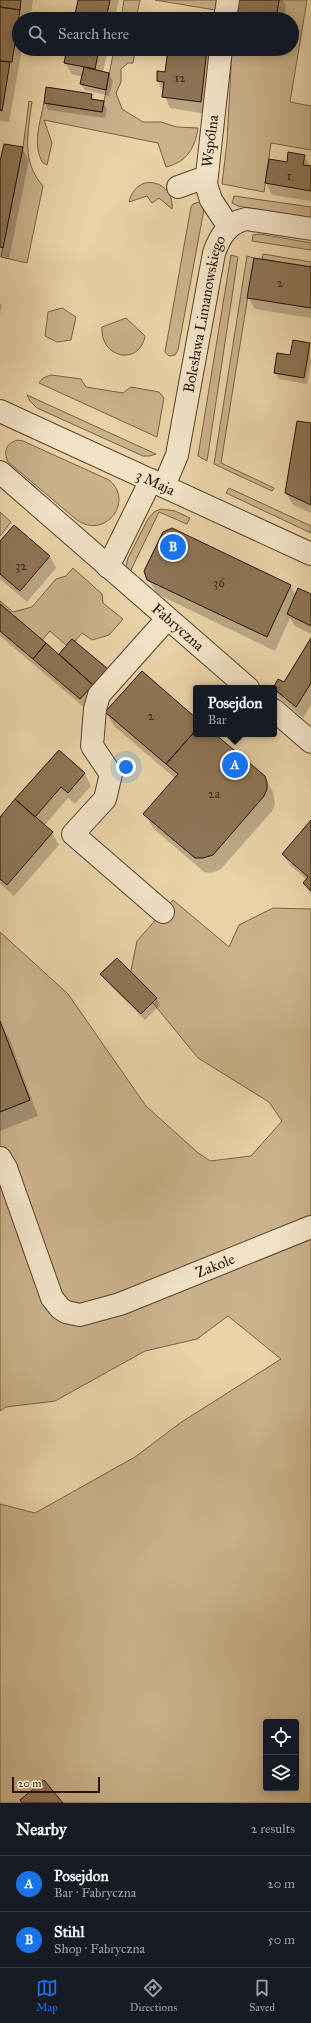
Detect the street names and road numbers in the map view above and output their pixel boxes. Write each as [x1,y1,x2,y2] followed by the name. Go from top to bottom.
[198,113,222,168] street label: Wspólna
[180,232,230,394] street label: Bolesława Limanowskiego
[133,466,178,499] street label: 3 Maja
[148,599,208,655] street label: Fabryczna
[193,1250,237,1282] street label: Zakole

